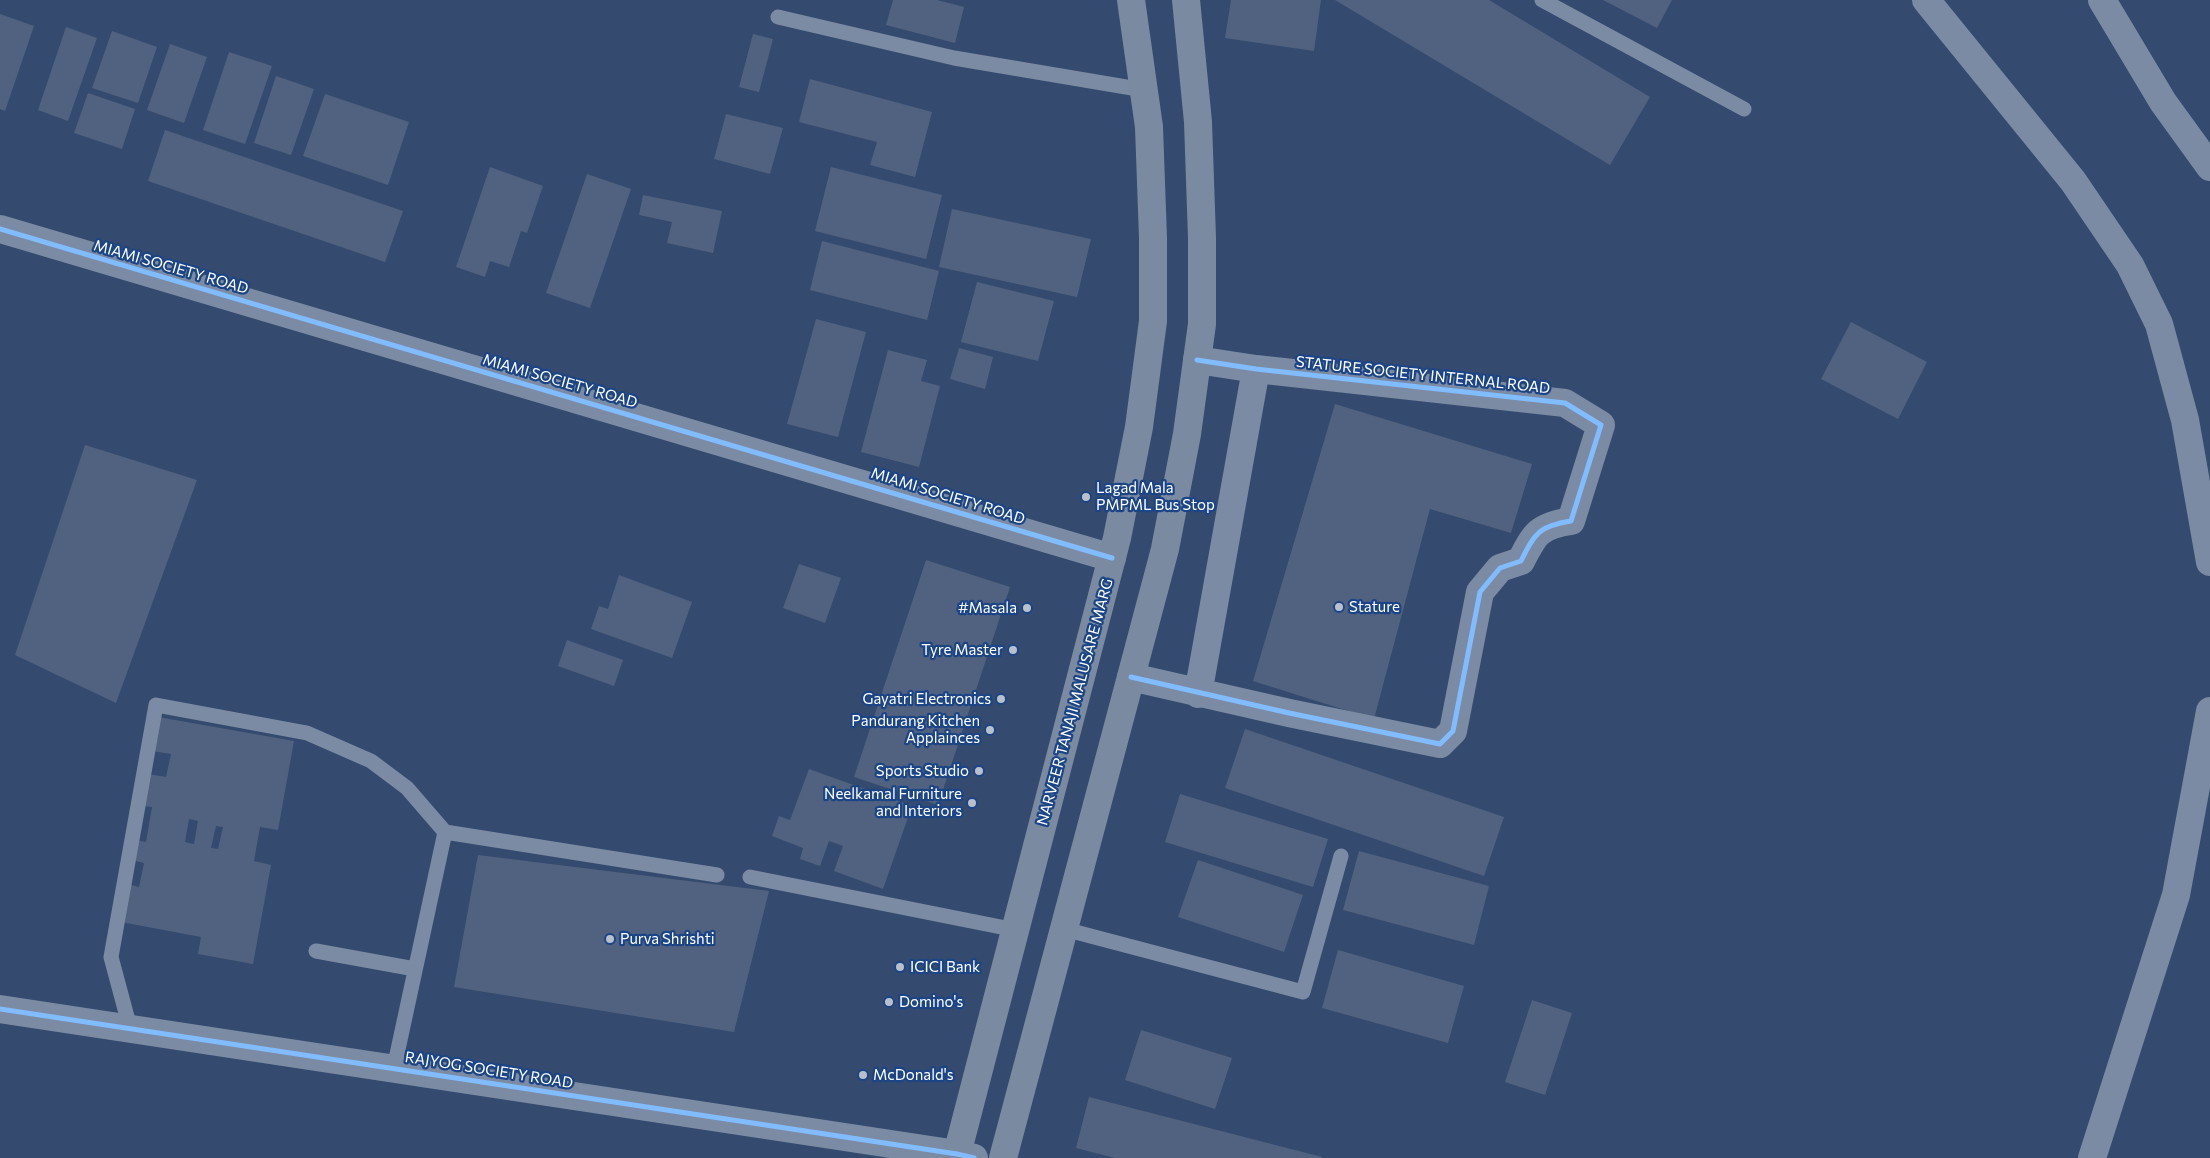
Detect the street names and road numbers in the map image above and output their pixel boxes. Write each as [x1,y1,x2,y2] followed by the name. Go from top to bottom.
[92,236,250,298] street label: MIAMI SOCIETY ROAD
[481,350,639,412] street label: MIAMI SOCIETY ROAD
[1295,353,1551,397] street label: STATURE SOCIETY INTERNAL ROAD
[869,464,1027,528] street label: MIAMI SOCIETY ROAD
[1033,577,1117,827] street label: NARVEER TANAJI MALUSARE MARG
[404,1048,574,1092] street label: RAJYOG SOCIETY ROAD

